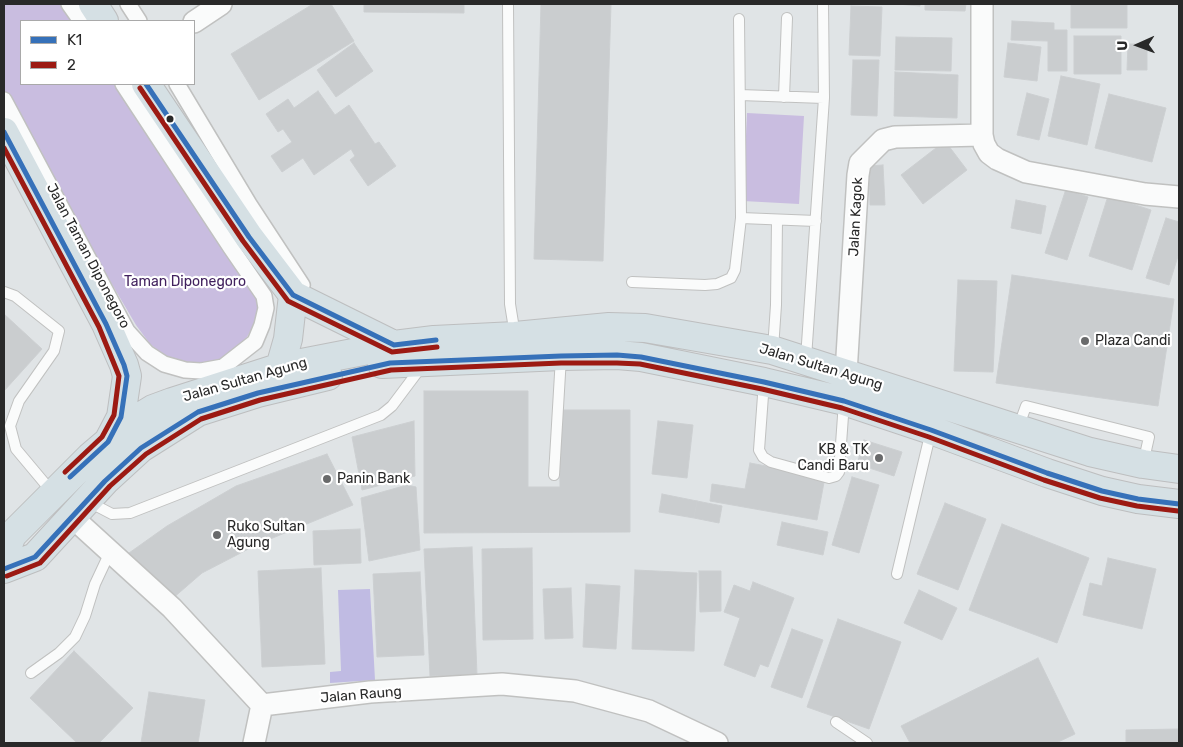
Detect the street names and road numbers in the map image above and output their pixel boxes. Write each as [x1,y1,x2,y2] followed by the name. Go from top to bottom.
[846,177,866,257] street label: Jalan Kagok
[43,181,133,331] street label: Jalan Taman Diponegoro
[757,340,885,394] street label: Jalan Sultan Agung
[181,354,309,406] street label: Jalan Sultan Agung
[320,683,402,707] street label: Jalan Raung

